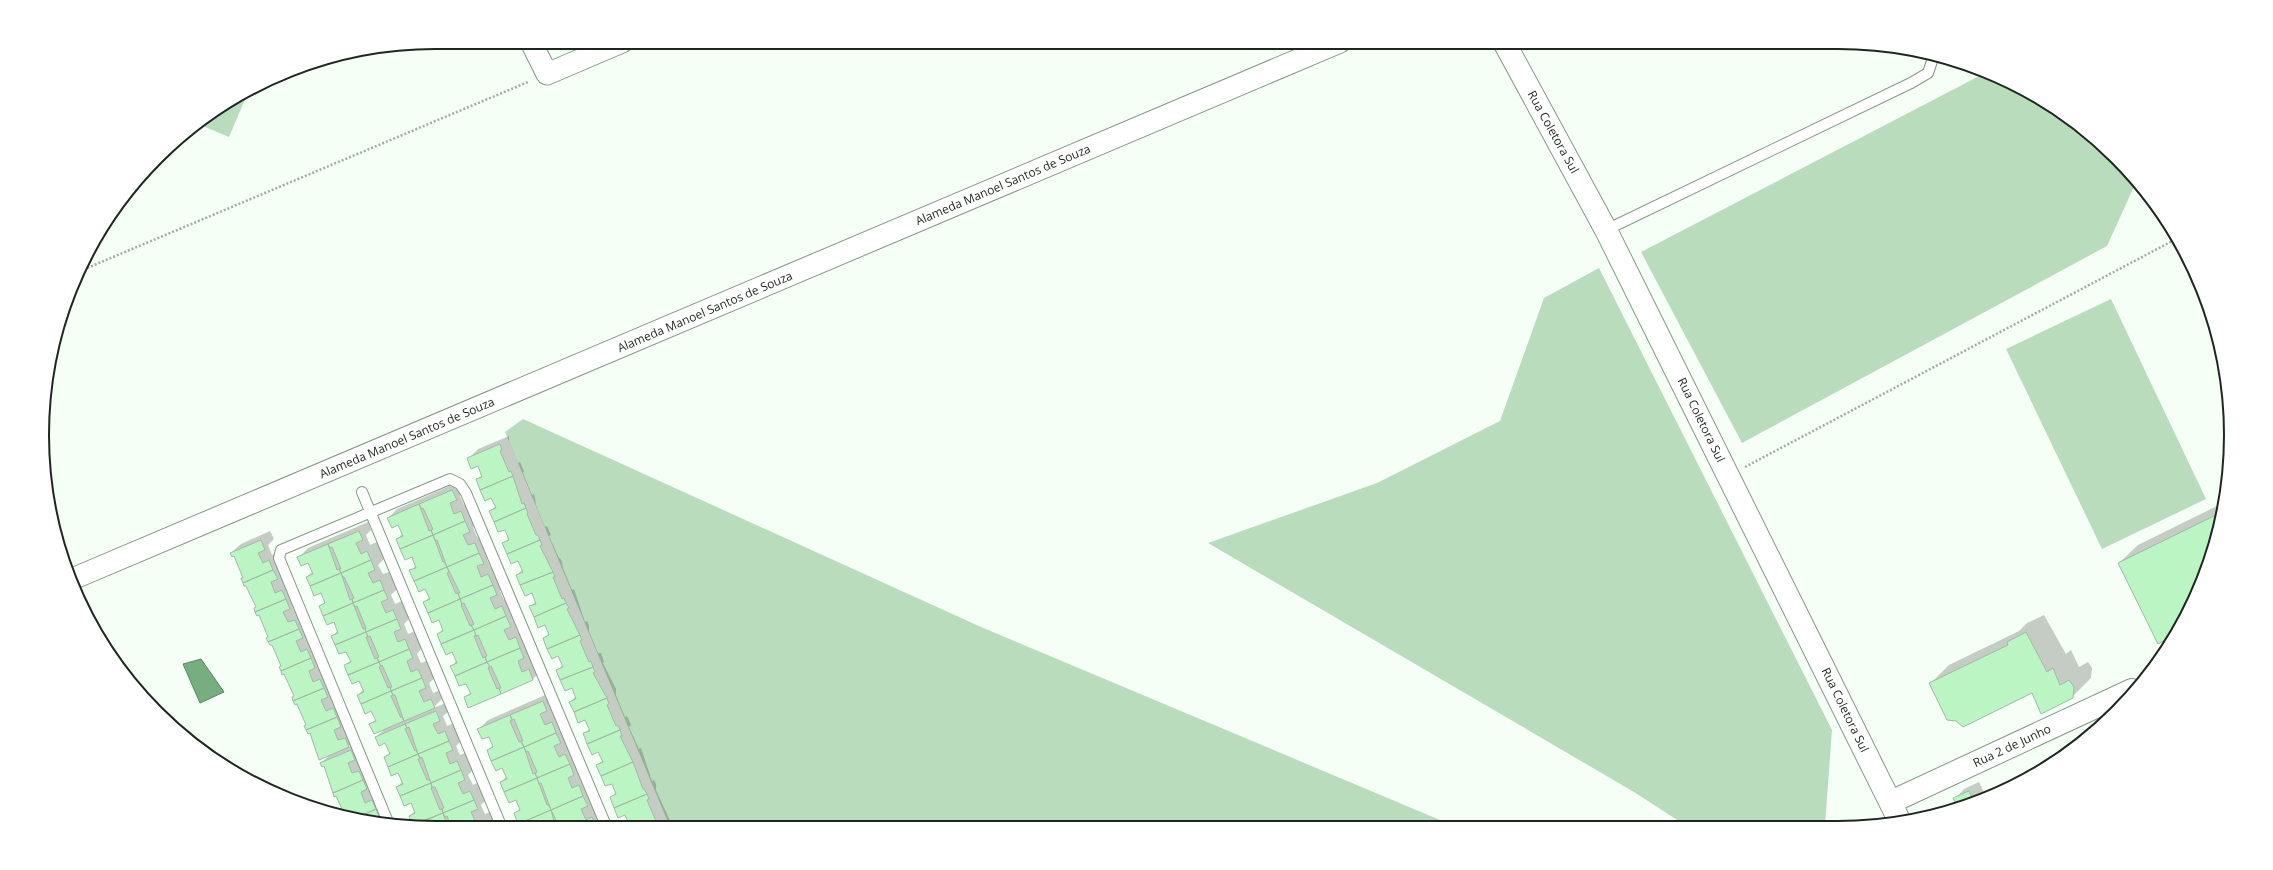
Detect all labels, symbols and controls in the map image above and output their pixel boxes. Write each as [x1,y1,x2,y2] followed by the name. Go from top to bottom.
[1524,87,1583,176] street label: Rua Coletora Sul
[913,140,1093,229] street label: Alameda Manoel Santos de Souza
[615,267,795,356] street label: Alameda Manoel Santos de Souza
[1674,375,1729,465] street label: Rua Coletora Sul
[317,393,497,482] street label: Alameda Manoel Santos de Souza
[1818,665,1873,755] street label: Rua Coletora Sul
[1970,720,2054,771] street label: Rua 2 de Junho

